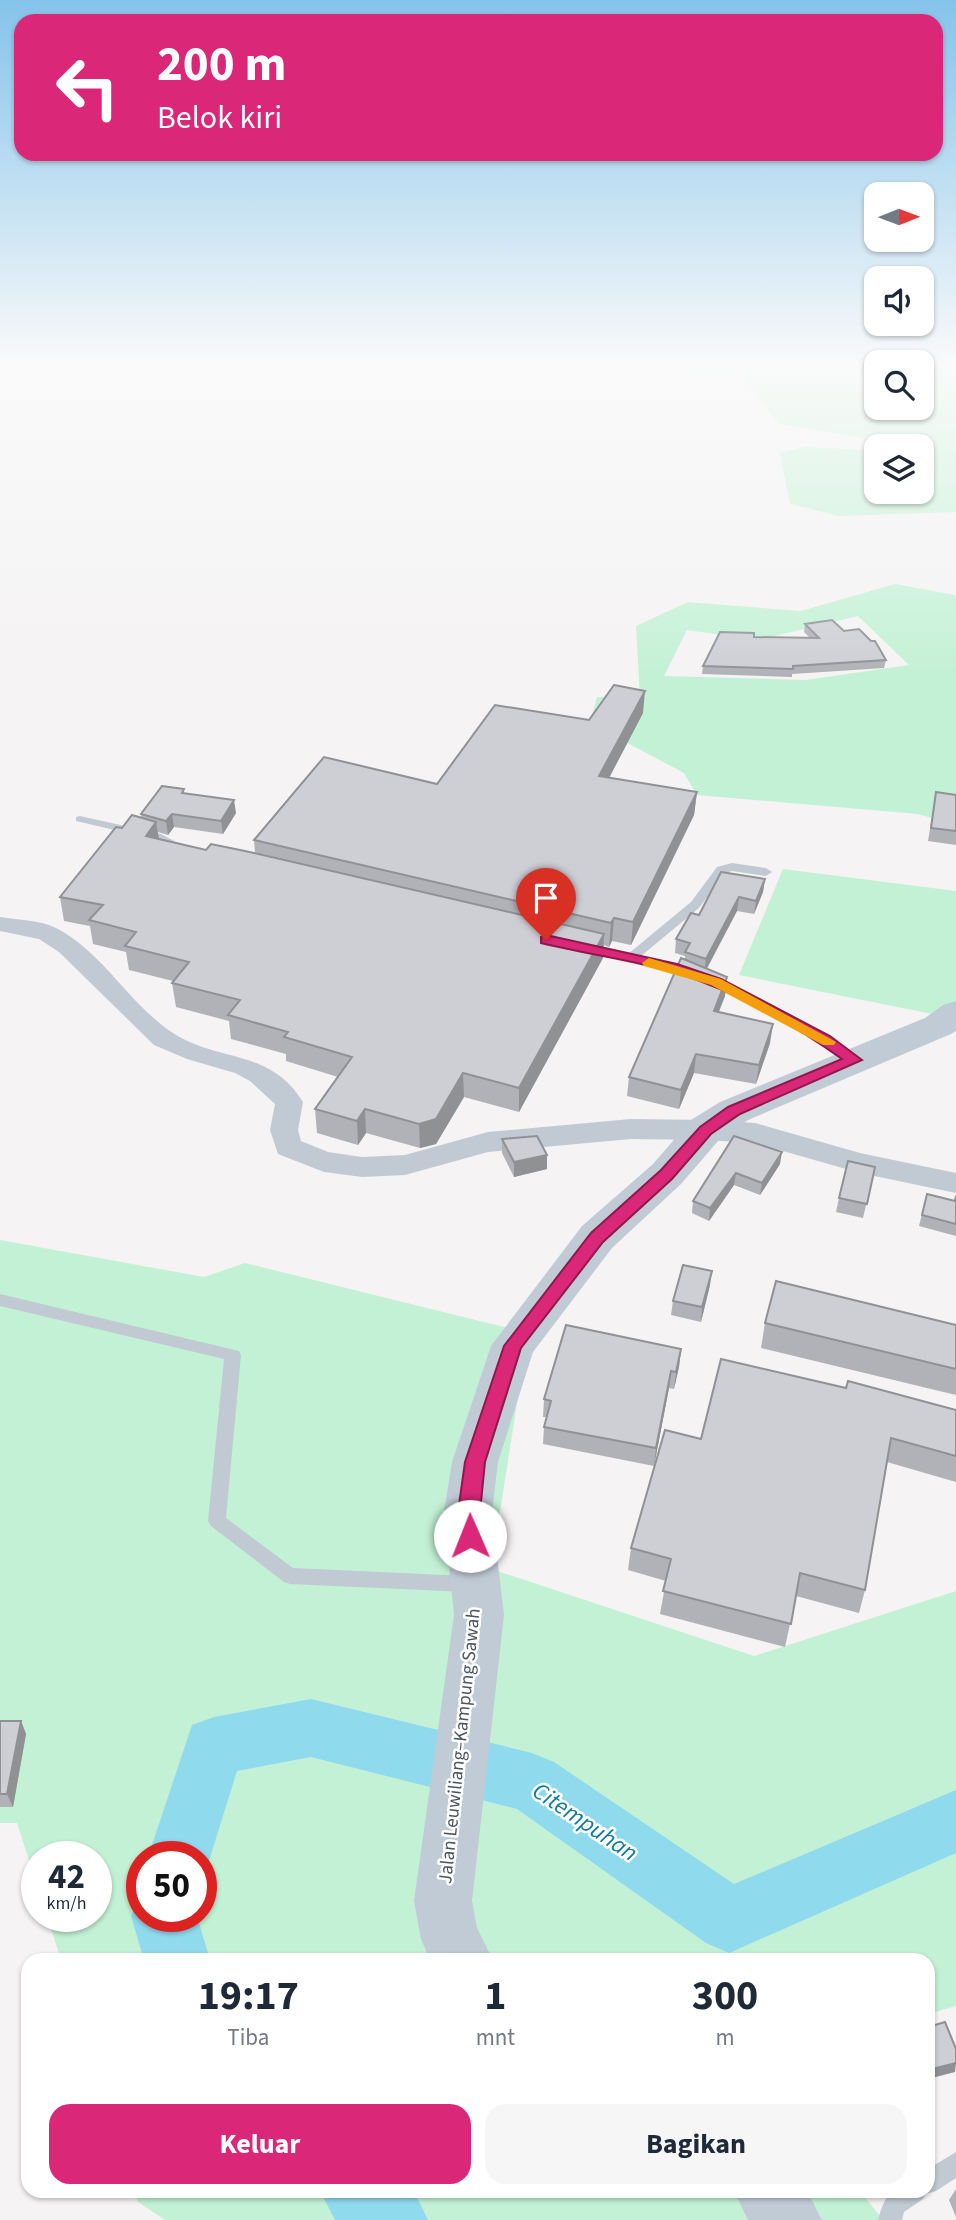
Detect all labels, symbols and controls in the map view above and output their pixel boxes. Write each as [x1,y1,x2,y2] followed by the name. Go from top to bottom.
[157,30,286,100] text: 200 m
[42,42,133,133] icon: left
[157,95,282,141] text: Belok kiri
[864,182,934,252] north arrow
[864,182,934,504] map controls
[864,266,934,336] button: sound
[864,350,934,420] button: search
[864,434,934,504] button: layers
[516,868,576,940] pin
[527,879,565,917] icon: arrive
[433,1499,507,1573] position arrow
[432,1607,488,1885] street label: Jalan Leuwiliang–Kampung Sawah
[525,1774,645,1870] water label: Citempuhan
[126,1841,217,1932] speed limit sign: 50
[48,1852,85,1902] text: 42
[47,1891,86,1916] text: km/h
[198,1966,299,2026] text: 19:17
[484,1966,506,2026] text: 1
[692,1966,758,2026] text: 300
[227,2021,269,2054] text: Tiba
[476,2021,515,2054] text: mnt
[715,2021,735,2054] text: m
[49,2104,471,2184] button: Keluar
[485,2104,907,2184] button: Bagikan

